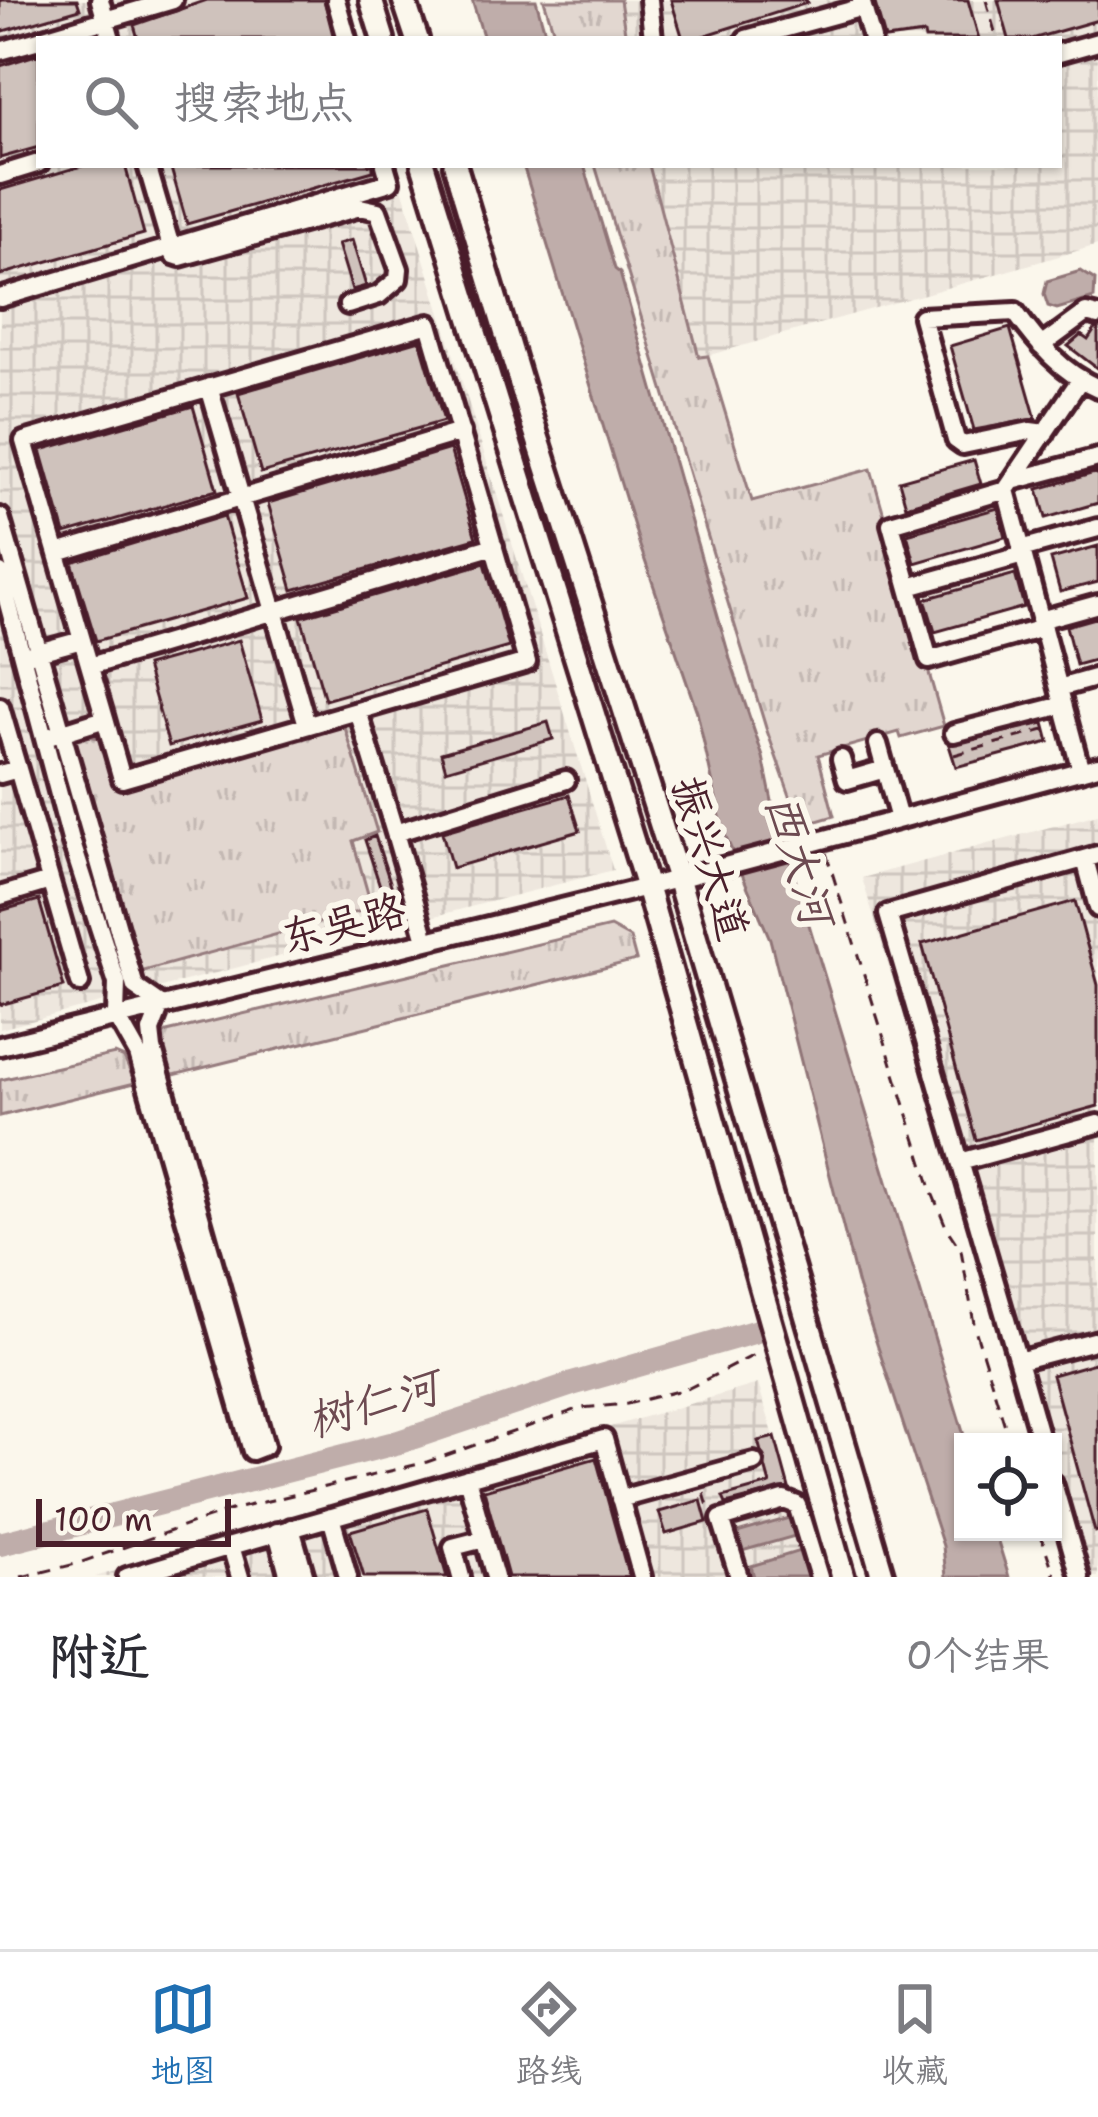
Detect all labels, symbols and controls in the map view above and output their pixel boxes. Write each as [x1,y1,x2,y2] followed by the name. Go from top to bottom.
[36,36,1062,168] search box
[78,69,144,135] icon: search
[174,72,354,132] text: 搜索地点
[660,769,762,947] street label: 振兴大道
[752,786,850,939] water label: 西大河
[275,881,411,965] street label: 东吴路
[300,1354,453,1450] water label: 树仁河
[954,1433,1062,1541] map controls
[954,1433,1062,1541] button: locate
[36,1493,231,1546] scale bar
[54,1497,153,1542] text: 100 m
[48,1622,150,1690] text: 附近
[906,1629,1050,1681] text: 0个结果
[150,1976,216,2093] tab: 地图
[516,1976,582,2093] tab: 路线
[882,1976,948,2093] tab: 收藏

